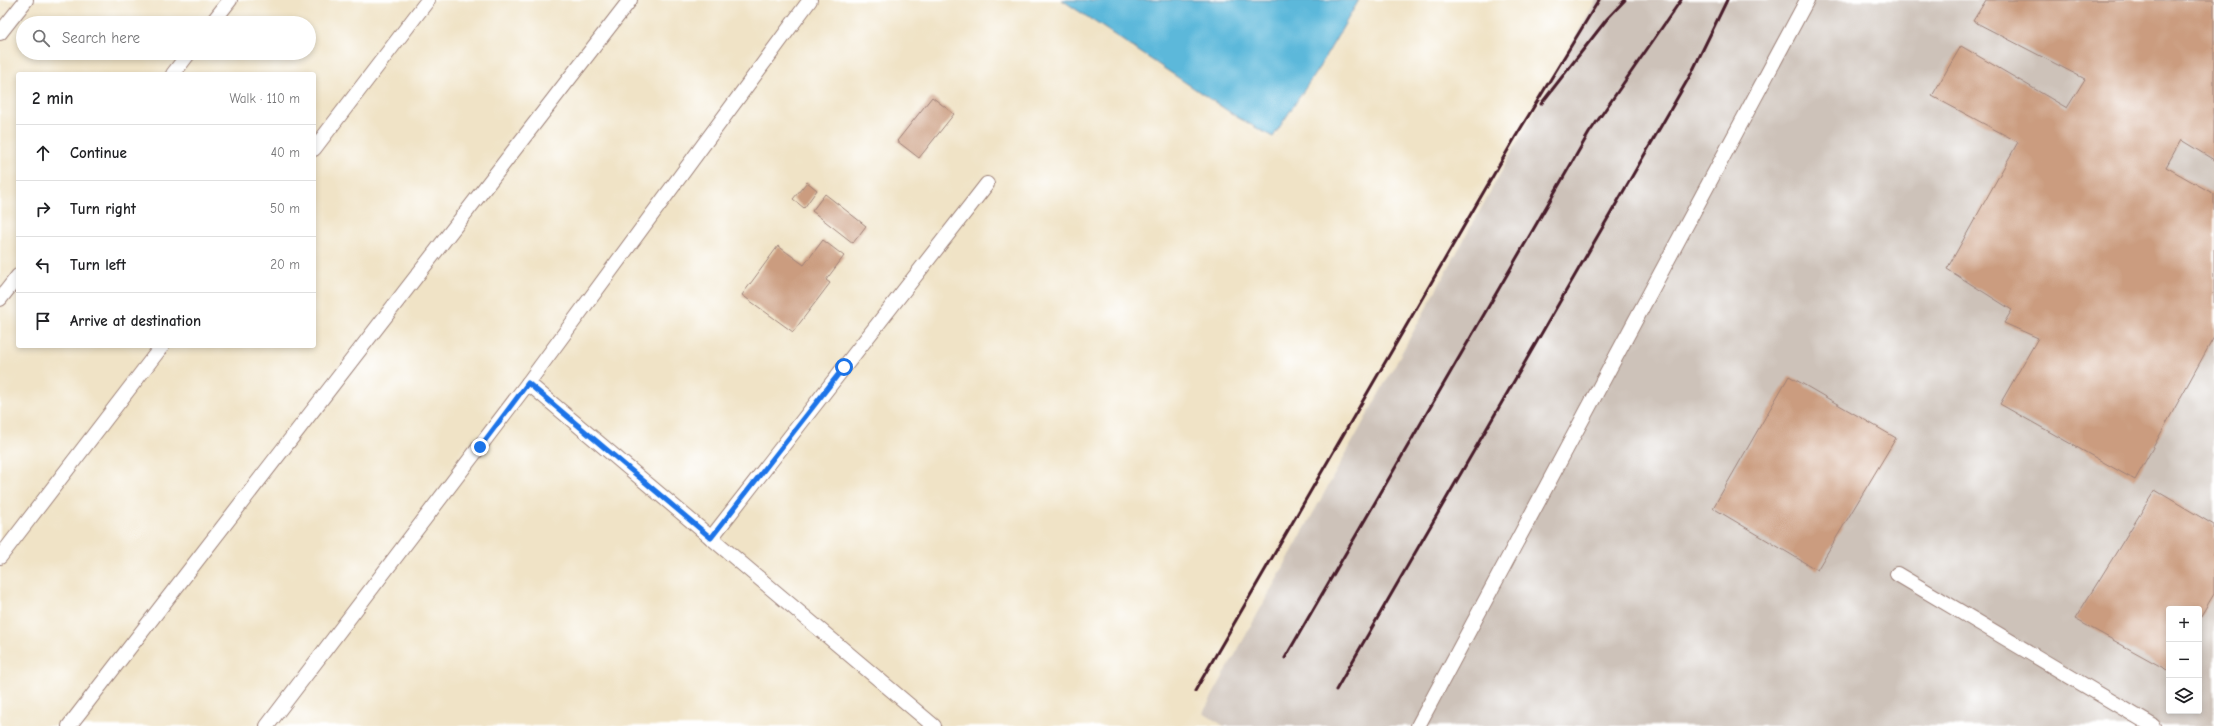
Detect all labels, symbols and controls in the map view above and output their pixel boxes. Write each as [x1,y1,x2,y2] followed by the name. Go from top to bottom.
[16,16,316,60] search box
[30,27,52,49] icon: search
[62,29,140,47] text: Search here
[32,89,73,108] text: 2 min
[229,91,300,106] text: Walk · 110 m
[32,142,54,164] icon: ahead
[70,144,127,162] text: Continue
[271,145,300,160] text: 40 m
[32,198,54,220] icon: right
[70,200,136,218] text: Turn right
[270,201,300,216] text: 50 m
[32,254,54,276] icon: left
[70,256,126,274] text: Turn left
[270,257,300,272] text: 20 m
[32,310,54,332] icon: arrive
[70,312,201,330] text: Arrive at destination
[835,358,853,376] route start
[471,438,489,456] route end
[2166,606,2202,714] map controls
[2166,606,2202,642] button: +
[2166,642,2202,678] button: −
[2166,678,2202,714] button: layers

